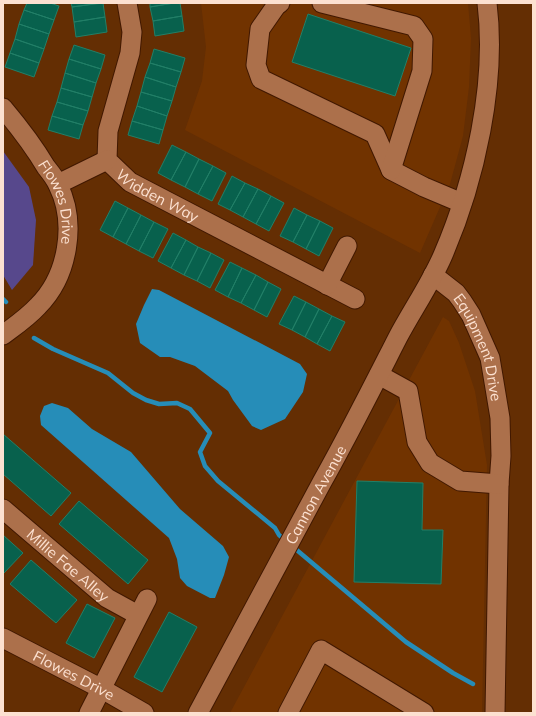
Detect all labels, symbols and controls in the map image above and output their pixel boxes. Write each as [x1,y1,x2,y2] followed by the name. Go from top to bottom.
[34,156,78,245] street label: Flowes Drive
[112,165,202,226] street label: Widden Way
[450,289,507,402] street label: Equipment Drive
[281,442,350,547] street label: Cannon Avenue
[23,524,114,606] street label: Millie Fae Alley
[30,646,118,704] street label: Flowes Drive

